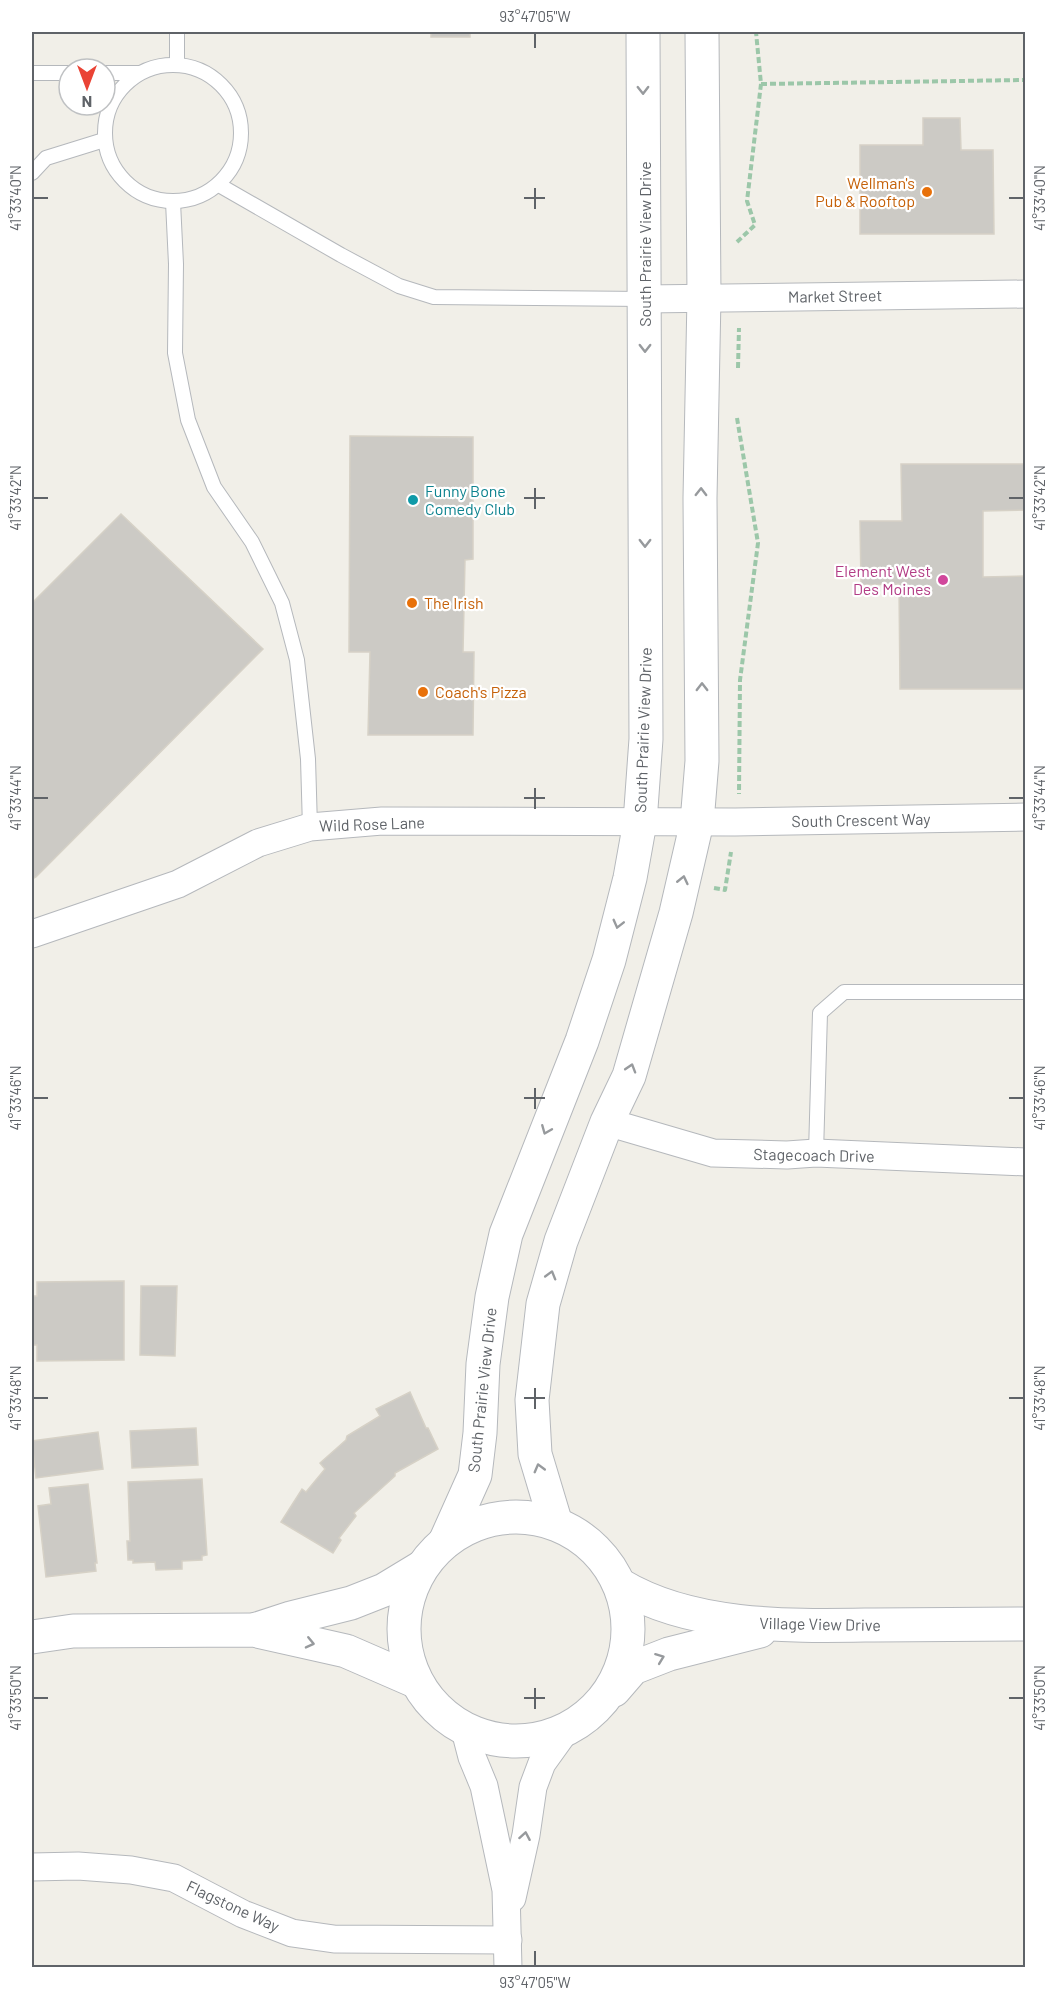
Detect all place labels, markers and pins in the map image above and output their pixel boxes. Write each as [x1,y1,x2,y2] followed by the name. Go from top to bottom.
[815,173,915,210] place label: Wellman's Pub & Rooftop
[920,185,934,199] marker: Wellman's Pub & Rooftop
[425,481,515,518] place label: Funny Bone Comedy Club
[406,493,420,507] marker: Funny Bone Comedy Club
[835,561,931,598] place label: Element West Des Moines
[936,573,950,587] marker: Element West Des Moines
[424,593,484,612] place label: The Irish
[405,596,419,610] marker: The Irish
[435,682,527,701] place label: Coach's Pizza
[416,685,430,699] marker: Coach's Pizza

